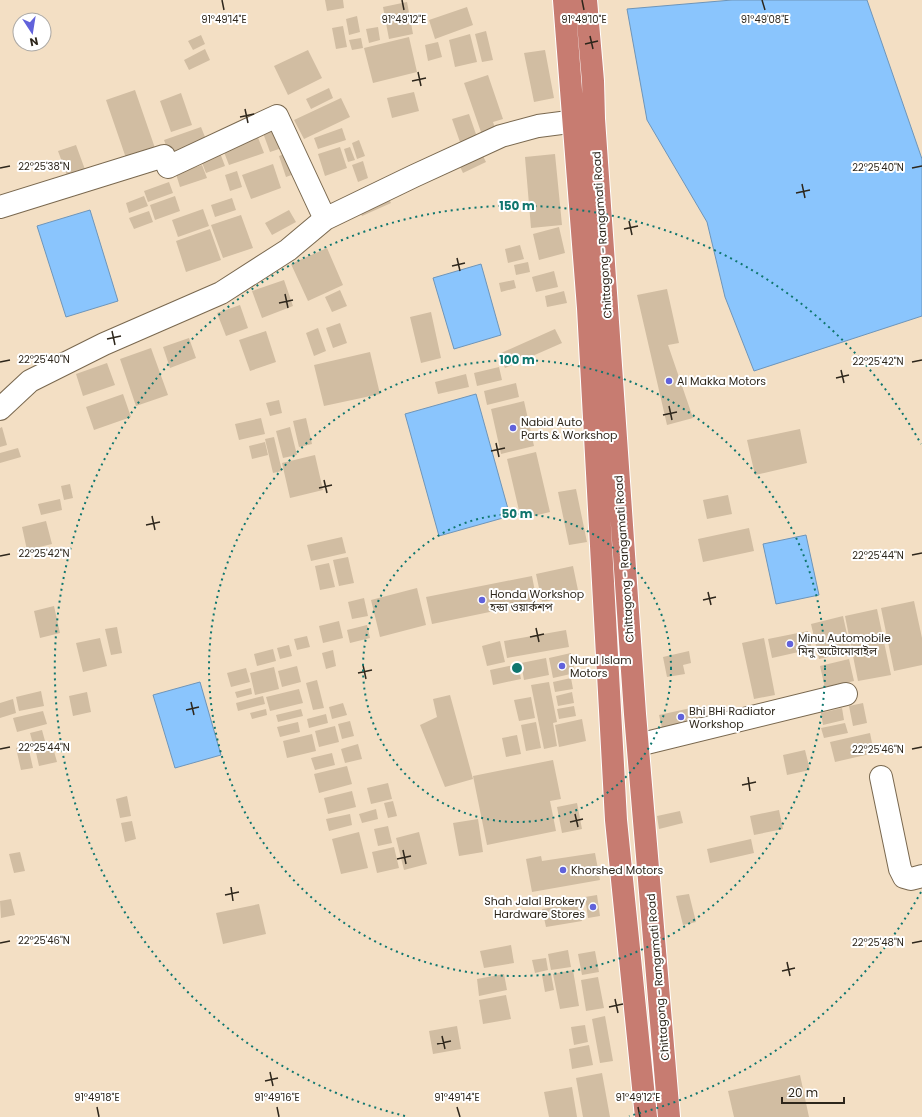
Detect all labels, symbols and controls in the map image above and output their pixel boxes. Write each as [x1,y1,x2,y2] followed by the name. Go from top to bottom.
[12,12,52,52] north arrow
[201,12,247,27] text: 91°49'14"E
[382,12,426,27] text: 91°49'12"E
[561,12,607,27] text: 91°49'10"E
[741,12,789,27] text: 91°49'08"E
[28,33,40,50] text: N
[588,151,616,319] street label: Chittagong - Rangamati Road
[18,159,70,174] text: 22°25'38"N
[852,160,904,175] text: 22°25'40"N
[499,197,535,214] text: 150 m
[499,351,535,368] text: 100 m
[18,352,70,367] text: 22°25'40"N
[852,354,904,369] text: 22°25'42"N
[677,373,766,389] place label: Al Makka Motors
[664,376,674,386] marker: Al Makka Motors
[521,414,617,443] place label: Nabid Auto Parts & Workshop
[508,423,518,433] marker: Nabid Auto Parts & Workshop
[610,475,638,643] street label: Chittagong - Rangamati Road
[502,505,533,522] text: 50 m
[18,546,70,561] text: 22°25'42"N
[852,548,904,563] text: 22°25'44"N
[489,586,584,615] place label: Honda Workshop হন্ডা ওয়ার্কশপ
[477,595,487,605] marker: Honda Workshop হন্ডা ওয়ার্কশপ
[797,630,891,659] place label: Minu Automobile মিনু অটোমোবাইল
[785,639,795,649] marker: Minu Automobile মিনু অটোমোবাইল
[570,652,631,681] place label: Nurul Islam Motors
[510,661,524,675] centre of rings
[557,661,567,671] marker: Nurul Islam Motors
[689,703,775,732] place label: Bhi BHi Radiator Workshop
[676,712,686,722] marker: Bhi BHi Radiator Workshop
[18,740,70,755] text: 22°25'44"N
[852,742,904,757] text: 22°25'46"N
[571,862,663,878] place label: Khorshed Motors
[558,865,568,875] marker: Khorshed Motors
[484,893,586,922] place label: Shah Jalal Brokery Hardware Stores
[643,893,673,1061] street label: Chittagong - Rangamati Road
[588,902,598,912] marker: Shah Jalal Brokery Hardware Stores
[18,933,70,948] text: 22°25'46"N
[852,935,904,950] text: 22°25'48"N
[782,1079,844,1105] scale bar
[788,1084,818,1101] text: 20 m
[74,1090,120,1105] text: 91°49'18"E
[254,1090,300,1105] text: 91°49'16"E
[434,1090,480,1105] text: 91°49'14"E
[616,1090,660,1105] text: 91°49'12"E

